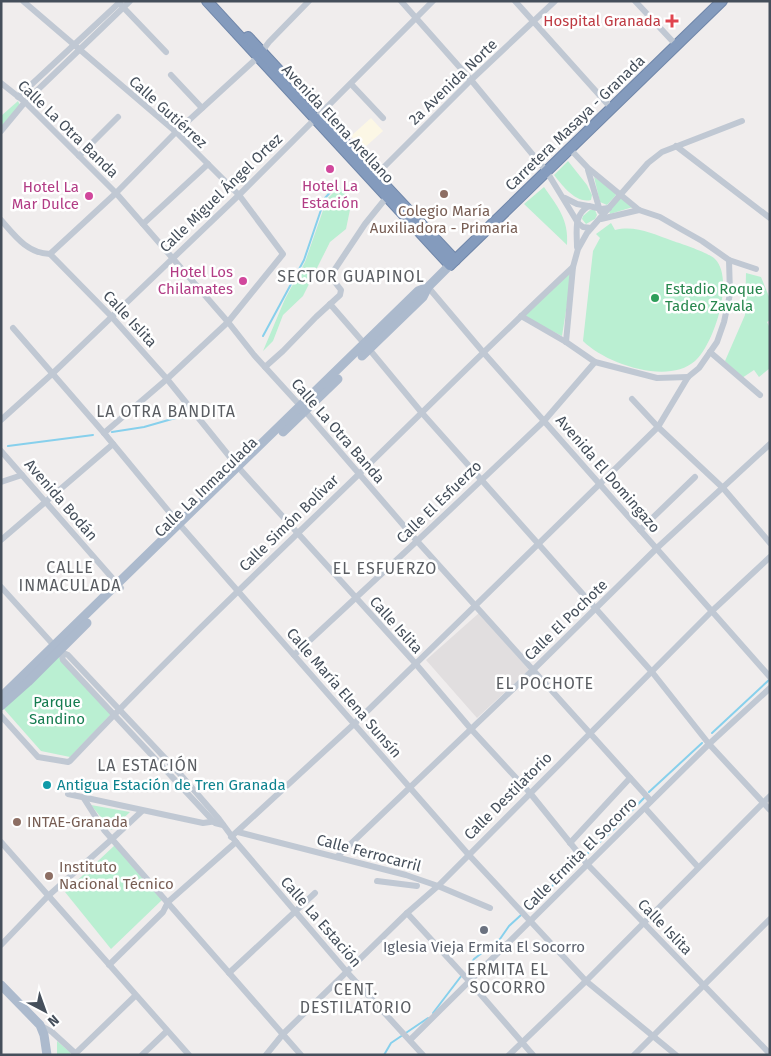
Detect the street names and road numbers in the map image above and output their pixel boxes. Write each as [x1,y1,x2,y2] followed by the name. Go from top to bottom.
[405,35,501,129] street label: 2a Avenida Norte
[501,51,649,195] street label: Carretera Masaya - Granada
[278,61,398,187] street label: Avenida Elena Arellano
[125,72,211,152] street label: Calle Gutiérrez
[14,76,122,182] street label: Calle La Otra Banda
[156,129,286,256] street label: Calle Miguel Ángel Ortez
[99,287,161,351] street label: Calle Islita
[288,375,388,487] street label: Calle La Otra Banda
[552,412,664,536] street label: Avenida El Domingazo
[151,433,261,541] street label: Calle La Inmaculada
[21,456,101,544] street label: Avenida Bodán
[393,457,485,547] street label: Calle El Esfuerzo
[235,471,343,575] street label: Calle Simón Bolívar
[521,576,611,664] street label: Calle El Pochote
[366,593,426,657] street label: Calle Islita
[283,624,405,762] street label: Calle María Elena Sunsín
[460,748,556,844] street label: Calle Destilatorio
[519,793,641,915] street label: Calle Ermita El Socorro
[315,830,424,876] street label: Calle Ferrocarril
[277,873,365,971] street label: Calle La Estación
[634,895,696,959] street label: Calle Islita

